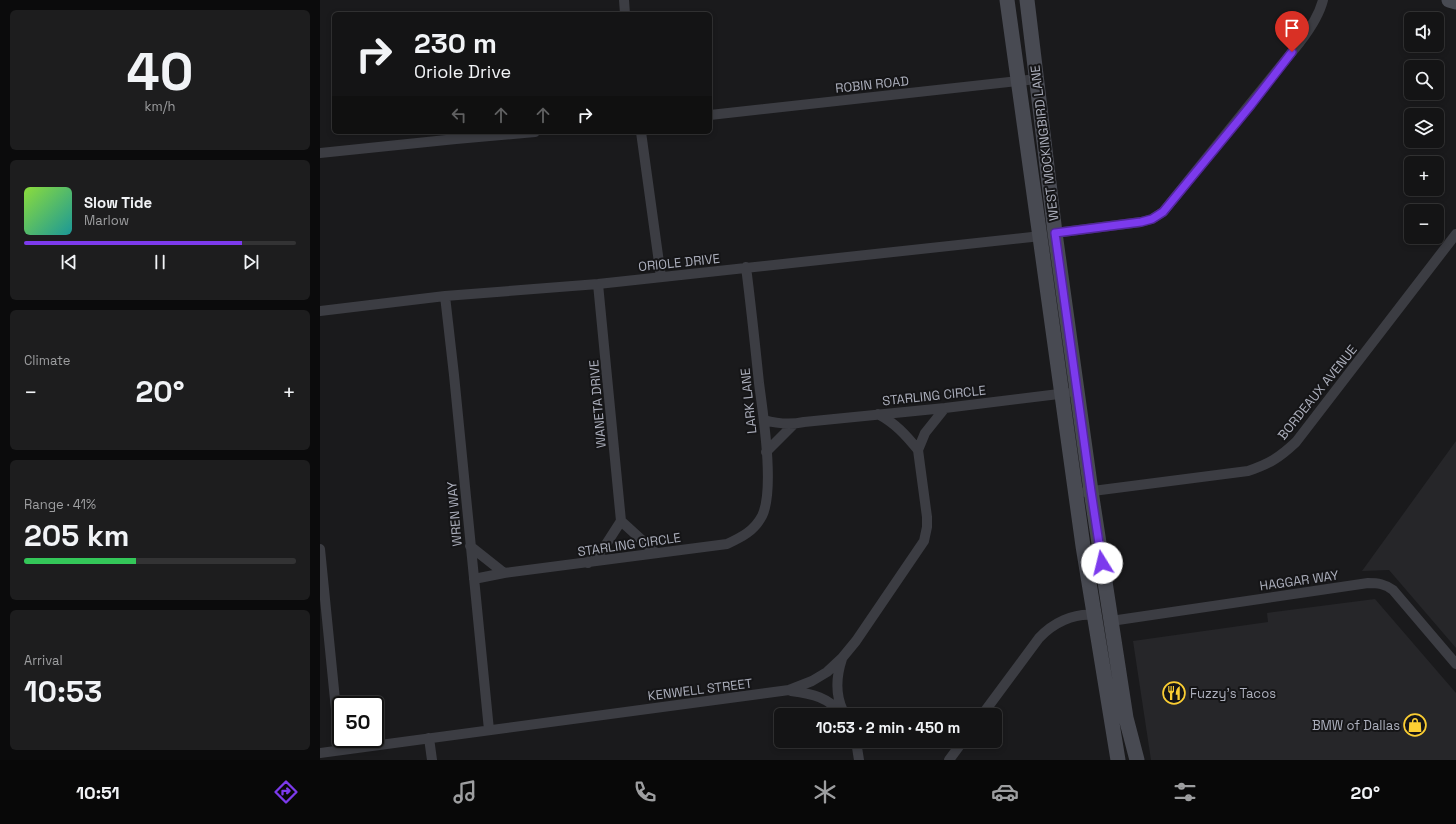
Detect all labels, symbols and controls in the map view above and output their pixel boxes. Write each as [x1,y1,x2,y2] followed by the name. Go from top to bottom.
[1275,11,1309,52] pin
[1404,12,1444,244] map controls
[1404,12,1444,52] button: sound
[1281,17,1303,39] icon: arrive
[414,25,497,61] text: 230 m
[348,28,400,80] icon: right
[127,39,193,105] text: 40
[414,60,511,83] text: Oriole Drive
[1404,60,1444,100] button: search
[1027,64,1062,222] street label: WEST MOCKINGBIRD LANE
[834,72,910,97] street label: ROBIN ROAD
[145,98,175,115] text: km/h
[448,104,470,126] icon: left
[490,104,512,126] icon: ahead
[532,104,554,126] icon: ahead
[574,104,596,126] icon: right
[1404,108,1444,148] button: layers
[1404,156,1444,196] button: +
[84,193,152,212] text: Slow Tide
[1404,204,1444,244] button: −
[84,212,129,229] text: Marlow
[637,250,721,275] street label: ORIOLE DRIVE
[58,251,80,273] icon: previous
[149,251,171,273] icon: pause
[240,251,262,273] icon: next
[1274,341,1361,443] street label: BORDEAUX AVENUE
[24,352,70,369] text: Climate
[585,359,610,449] street label: WANETA DRIVE
[737,367,760,435] street label: LARK LANE
[135,372,185,411] text: 20°
[24,378,38,406] text: −
[282,378,296,406] text: +
[881,382,987,409] street label: STARLING CIRCLE
[443,481,466,547] street label: WREN WAY
[24,496,96,513] text: Range · 41%
[24,516,129,555] text: 205 km
[576,529,682,560] street label: STARLING CIRCLE
[1081,542,1123,584] position arrow
[1258,567,1340,594] street label: HAGGAR WAY
[24,652,63,669] text: Arrival
[24,672,102,711] text: 10:53
[647,675,754,704] street label: KENWELL STREET
[1161,680,1187,706] restaurant icon: Fuzzy's Tacos
[1190,685,1276,702] place label: Fuzzy's Tacos
[332,696,384,748] speed limit sign: 50
[1402,712,1428,738] shop icon: BMW of Dallas
[1312,717,1400,734] place label: BMW of Dallas
[816,718,960,737] text: 10:53 · 2 min · 450 m
[272,778,300,806] icon: directions
[451,778,479,806] icon: music
[631,778,659,806] icon: phone
[811,778,839,806] icon: climate
[991,778,1019,806] icon: car
[1171,778,1199,806] icon: filters
[76,781,120,804] text: 10:51
[1351,781,1380,804] text: 20°

